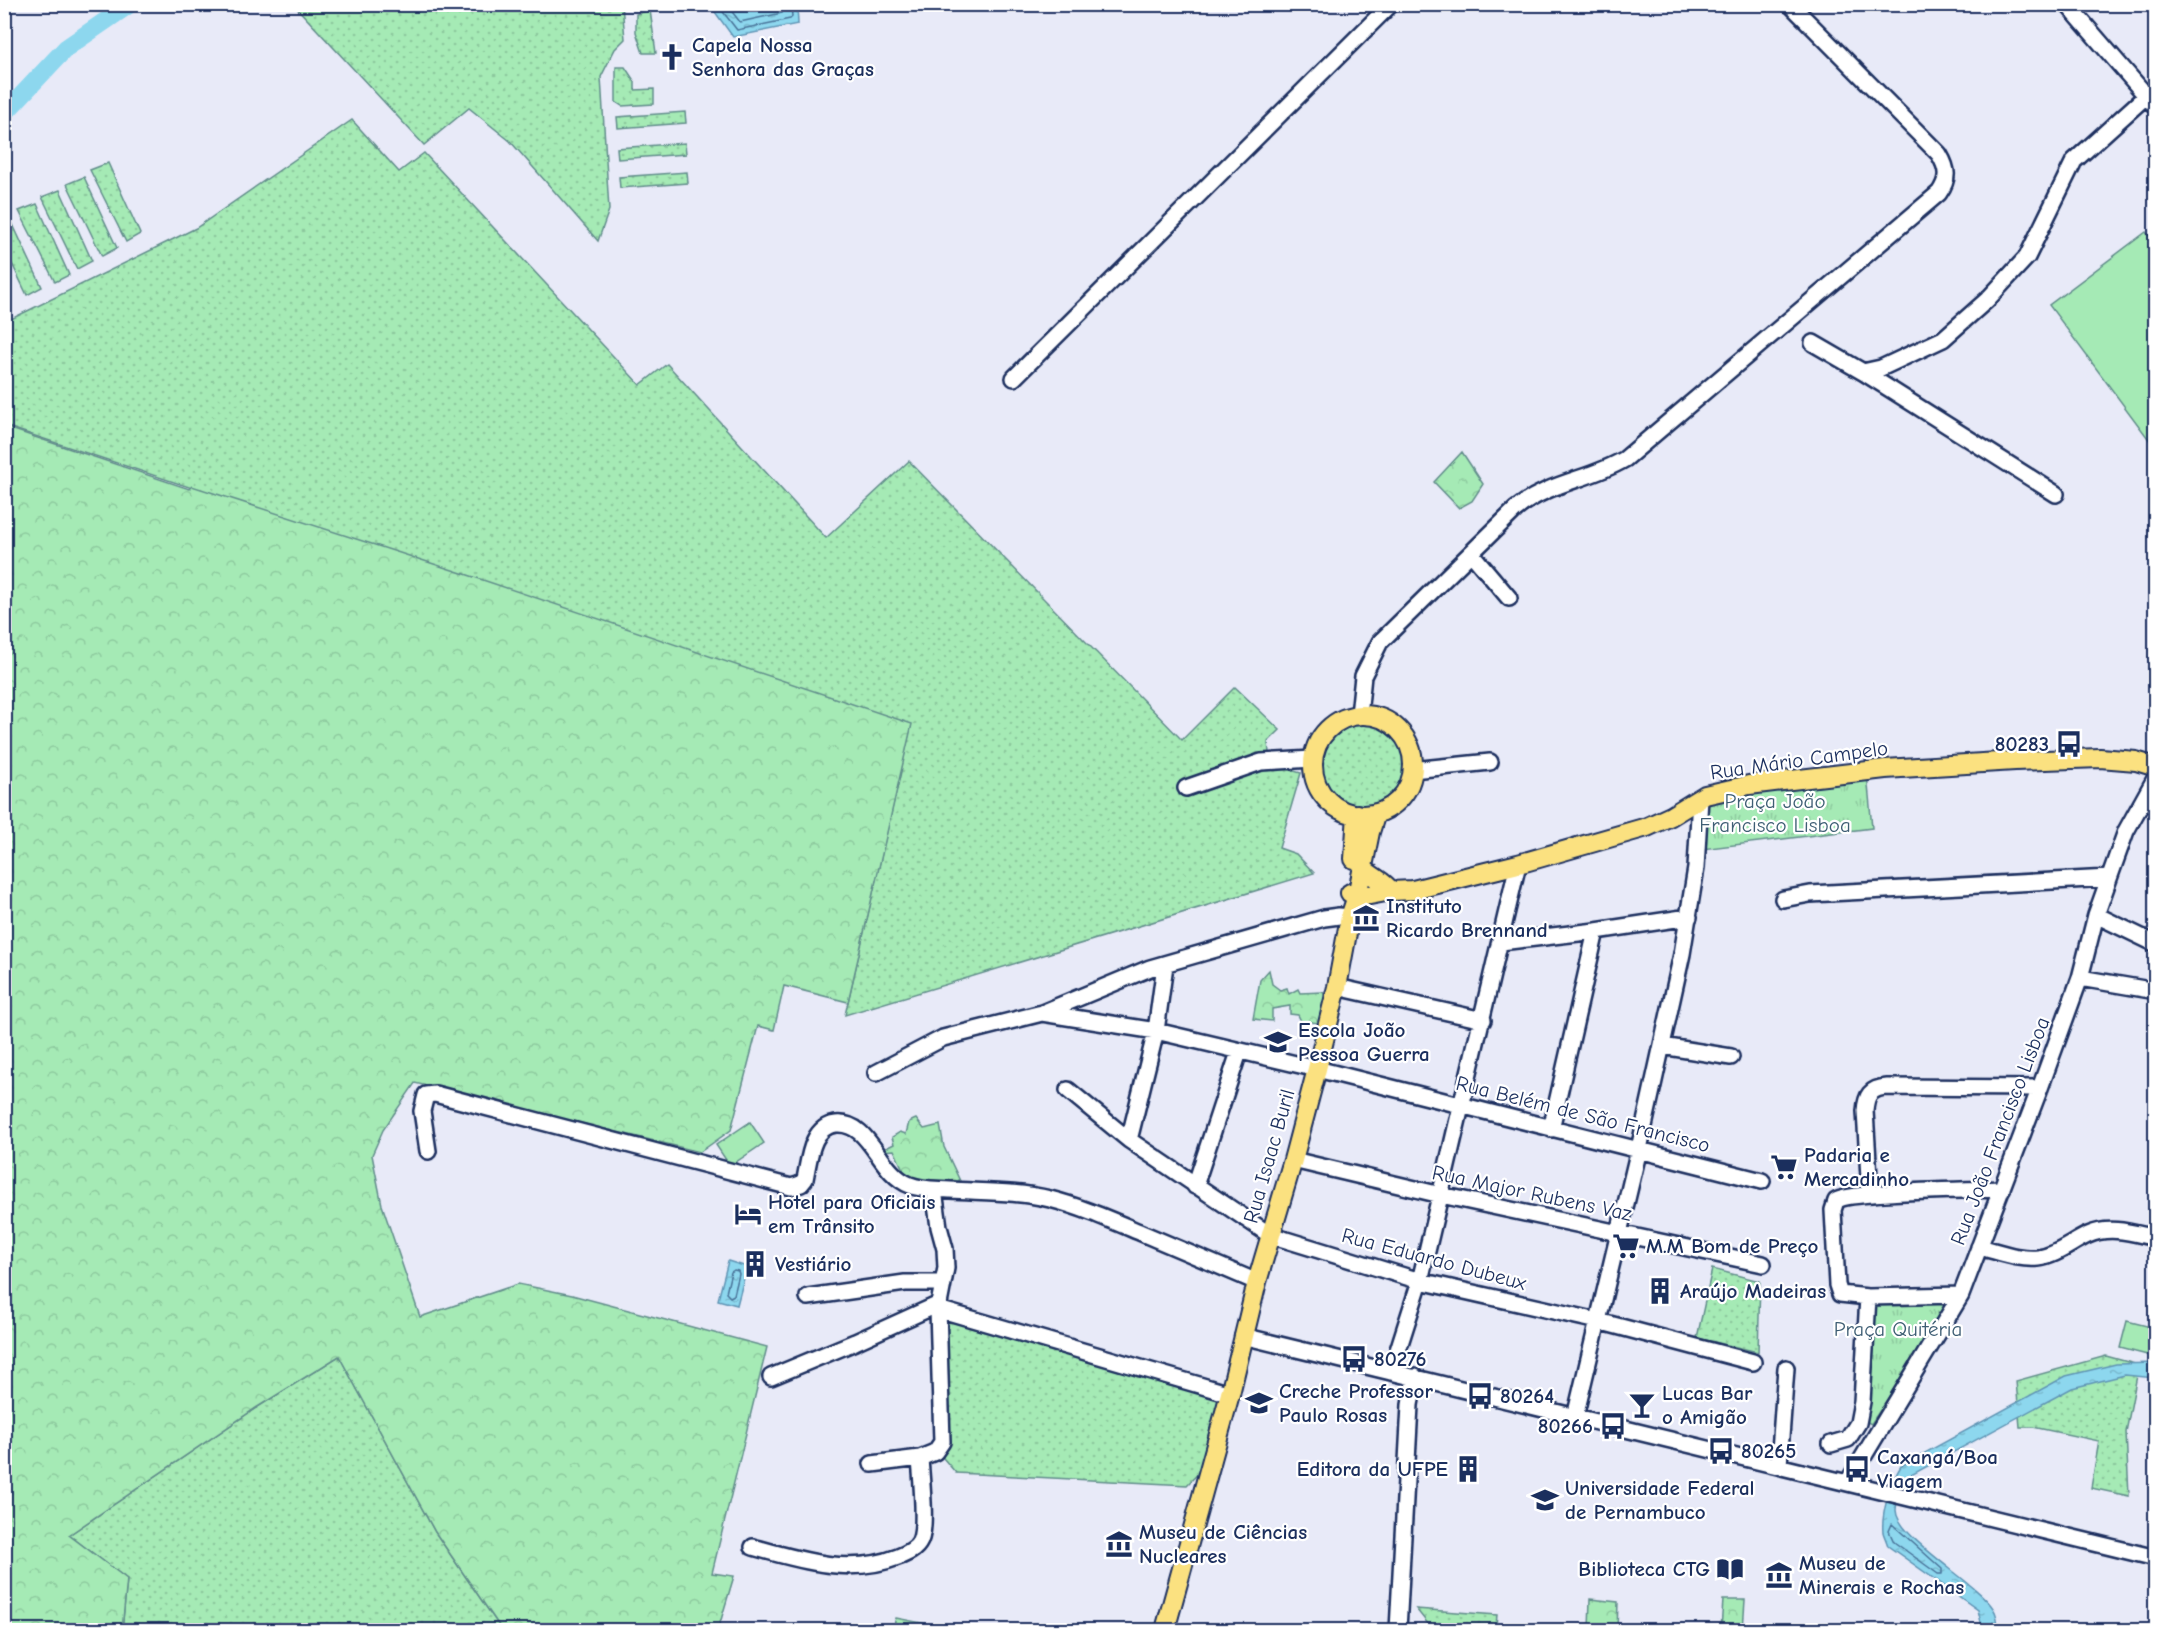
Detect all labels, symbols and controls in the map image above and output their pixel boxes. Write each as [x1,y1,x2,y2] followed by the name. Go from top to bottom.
[692,33,874,81] place label: Capela Nossa Senhora das Graças
[657,42,687,72] church icon: Capela Nossa Senhora das Graças
[2054,729,2084,759] bus stop icon: 80283
[1995,732,2049,756] place label: 80283
[1709,736,1889,784] street label: Rua Mário Campelo
[1699,789,1851,837] park label: Praça João Francisco Lisboa
[1386,894,1548,942] place label: Instituto Ricardo Brennand
[1351,903,1381,933] museum icon: Instituto Ricardo Brennand
[1945,1014,2055,1248] street label: Rua João Francisco Lisboa
[1298,1018,1430,1066] place label: Escola João Pessoa Guerra
[1263,1027,1293,1057] school or university icon: Escola João Pessoa Guerra
[1454,1071,1712,1157] street label: Rua Belém de São Francisco
[1238,1086,1300,1226] street label: Rua Isaac Buril
[1804,1143,1909,1191] place label: Padaria e Mercadinho
[1769,1152,1799,1182] supermarket icon: Padaria e Mercadinho
[1430,1160,1634,1226] street label: Rua Major Rubens Vaz
[768,1190,935,1238] place label: Hotel para Oficiais em Trânsito
[733,1199,763,1229] hotel icon: Hotel para Oficiais em Trânsito
[1339,1223,1529,1295] street label: Rua Eduardo Dubeux
[1611,1231,1641,1261] supermarket icon: M.M Bom de Preço
[1646,1234,1818,1258] place label: M.M Bom de Preço
[740,1249,770,1279] building icon: Vestiário
[775,1252,851,1276] place label: Vestiário
[1645,1276,1675,1306] building icon: Araújo Madeiras
[1680,1279,1826,1303] place label: Araújo Madeiras
[1834,1317,1962,1341] park label: Praça Quitéria
[1339,1344,1369,1374] bus stop icon: 80276
[1374,1347,1427,1371] place label: 80276
[1279,1379,1433,1427] place label: Creche Professor Paulo Rosas
[1465,1381,1495,1411] bus stop icon: 80264
[1662,1381,1753,1429] place label: Lucas Bar o Amigão
[1500,1384,1554,1408] place label: 80264
[1244,1388,1274,1418] school or university icon: Creche Professor Paulo Rosas
[1627,1390,1657,1420] bar icon: Lucas Bar o Amigão
[1598,1411,1628,1441] bus stop icon: 80266
[1538,1414,1593,1438] place label: 80266
[1706,1436,1736,1466] bus stop icon: 80265
[1741,1439,1796,1463] place label: 80265
[1877,1445,1998,1493] place label: Caxangá/Boa Viagem
[1453,1454,1483,1484] building icon: Editora da UFPE
[1842,1454,1872,1484] bus stop icon: Caxangá/Boa Viagem
[1297,1457,1449,1481] place label: Editora da UFPE
[1565,1476,1755,1524] place label: Universidade Federal de Pernambuco
[1530,1485,1560,1515] school or university icon: Universidade Federal de Pernambuco
[1139,1520,1307,1568] place label: Museu de Ciências Nucleares
[1104,1529,1134,1559] museum icon: Museu de Ciências Nucleares
[1799,1551,1964,1599] place label: Museu de Minerais e Rochas
[1715,1554,1745,1584] library icon: Biblioteca CTG
[1578,1557,1710,1581] place label: Biblioteca CTG
[1764,1560,1794,1590] museum icon: Museu de Minerais e Rochas

